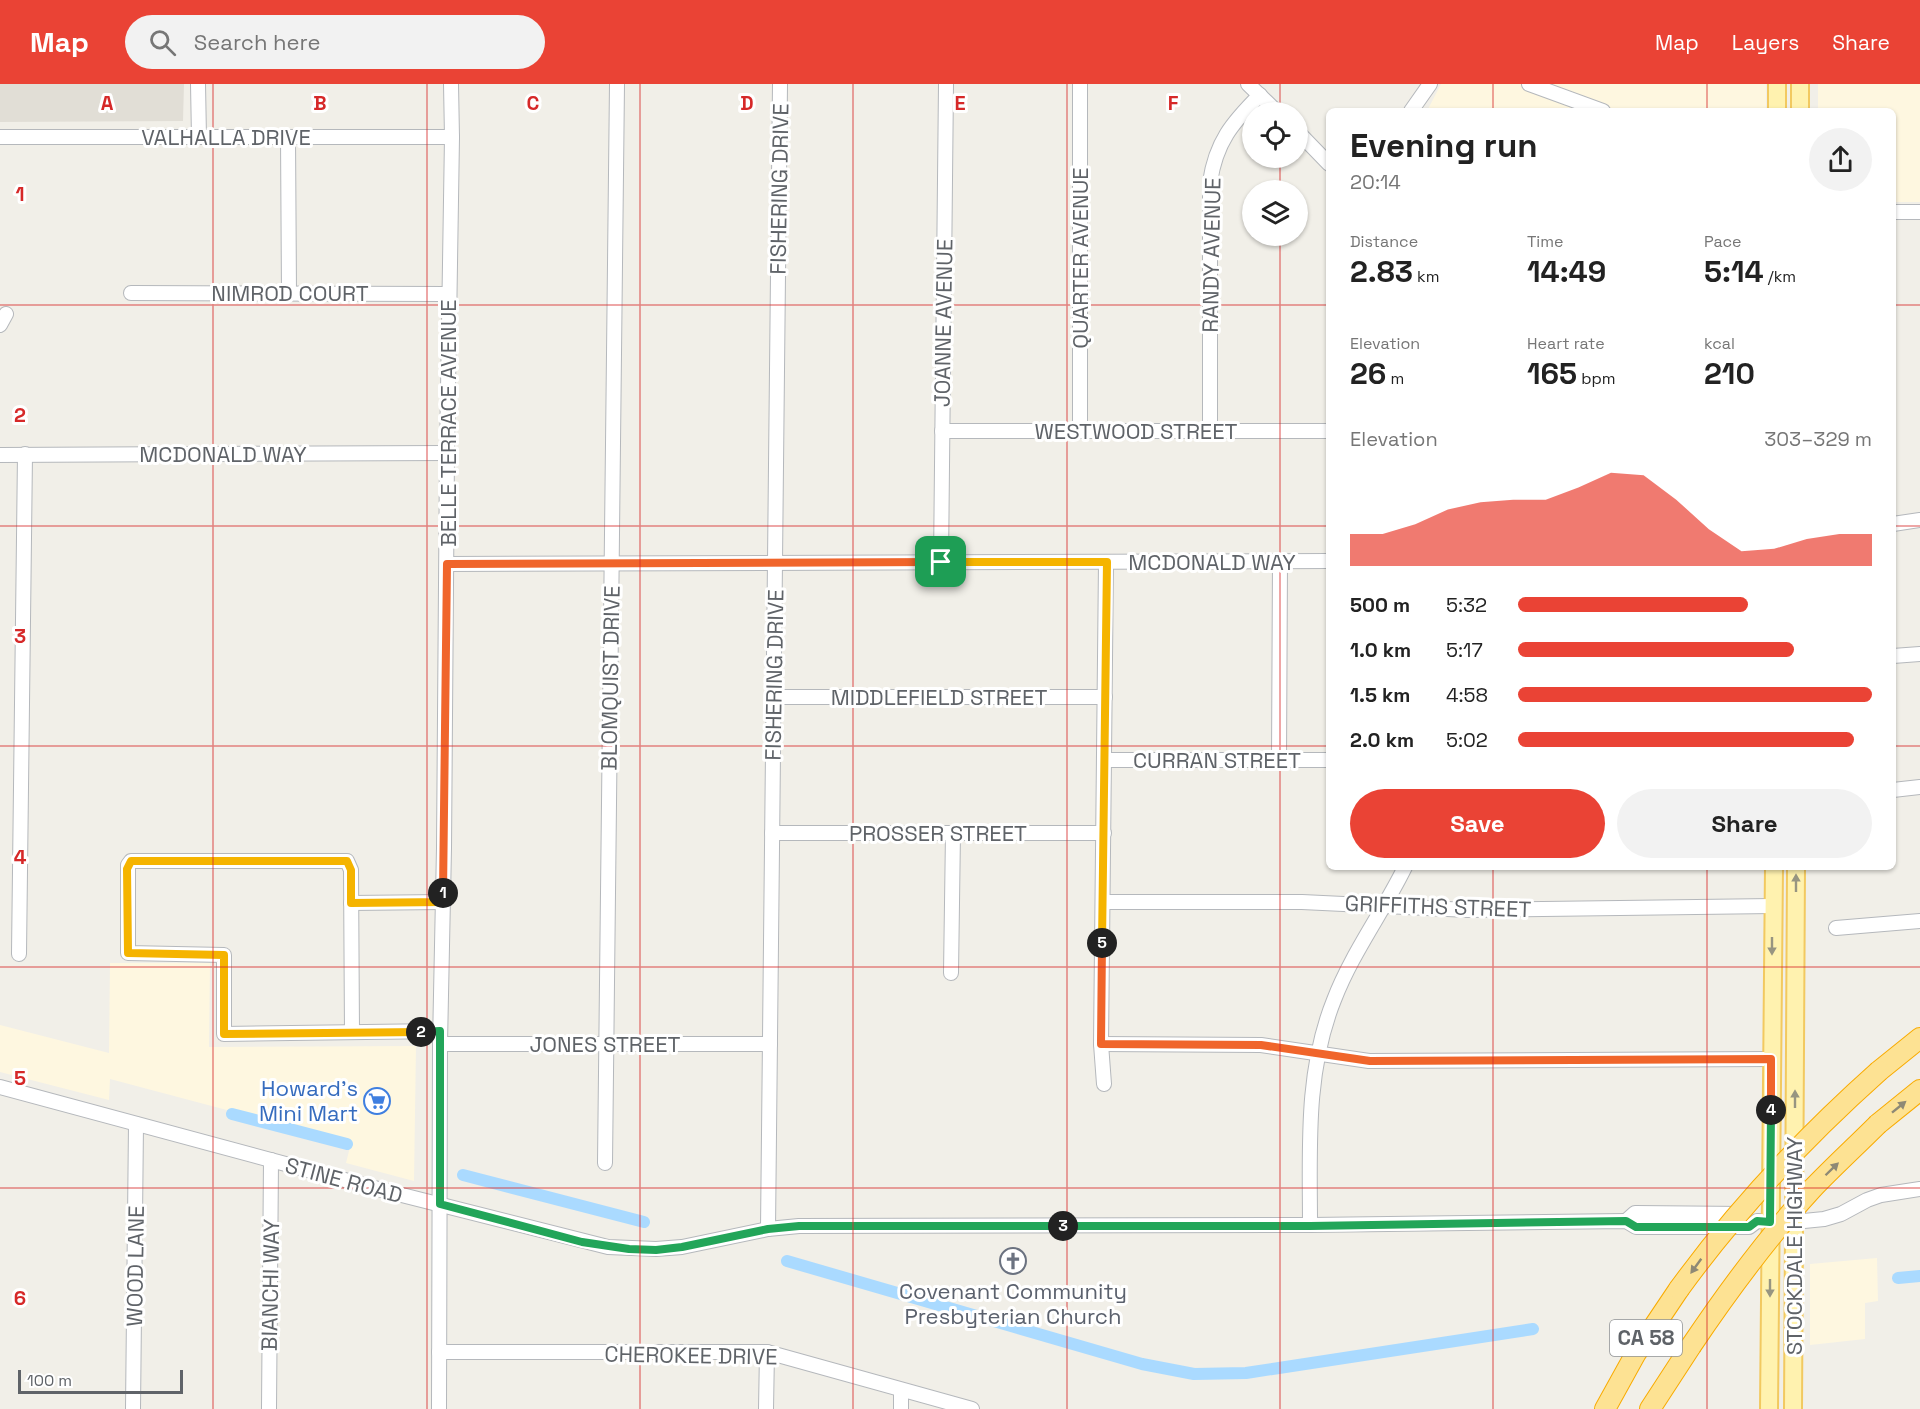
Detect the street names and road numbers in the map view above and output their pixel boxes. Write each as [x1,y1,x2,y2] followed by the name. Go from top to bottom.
[764,103,794,275] street label: FISHERING DRIVE
[141,123,311,151] street label: VALHALLA DRIVE
[1066,167,1094,349] street label: QUARTER AVENUE
[1196,177,1226,333] street label: RANDY AVENUE
[928,239,958,407] street label: JOANNE AVENUE
[211,279,369,307] street label: NIMROD COURT
[434,299,462,547] street label: BELLE TERRACE AVENUE
[1035,417,1238,445] street label: WESTWOOD STREET
[139,440,307,468] street label: MCDONALD WAY
[1128,548,1296,576] street label: MCDONALD WAY
[594,585,626,771] street label: BLOMQUIST DRIVE
[759,589,789,761] street label: FISHERING DRIVE
[831,683,1047,711] street label: MIDDLEFIELD STREET
[1133,746,1301,774] street label: CURRAN STREET
[849,819,1027,847] street label: PROSSER STREET
[1344,889,1532,923] street label: GRIFFITHS STREET
[530,1030,681,1058] street label: JONES STREET
[1780,1136,1808,1355] street label: STOCKDALE HIGHWAY
[282,1151,406,1209] street label: STINE ROAD
[120,1205,150,1327] street label: WOOD LANE
[255,1218,285,1351] street label: BIANCHI WAY
[1610,1320,1682,1356] road number: CA 58
[604,1339,778,1371] street label: CHEROKEE DRIVE

